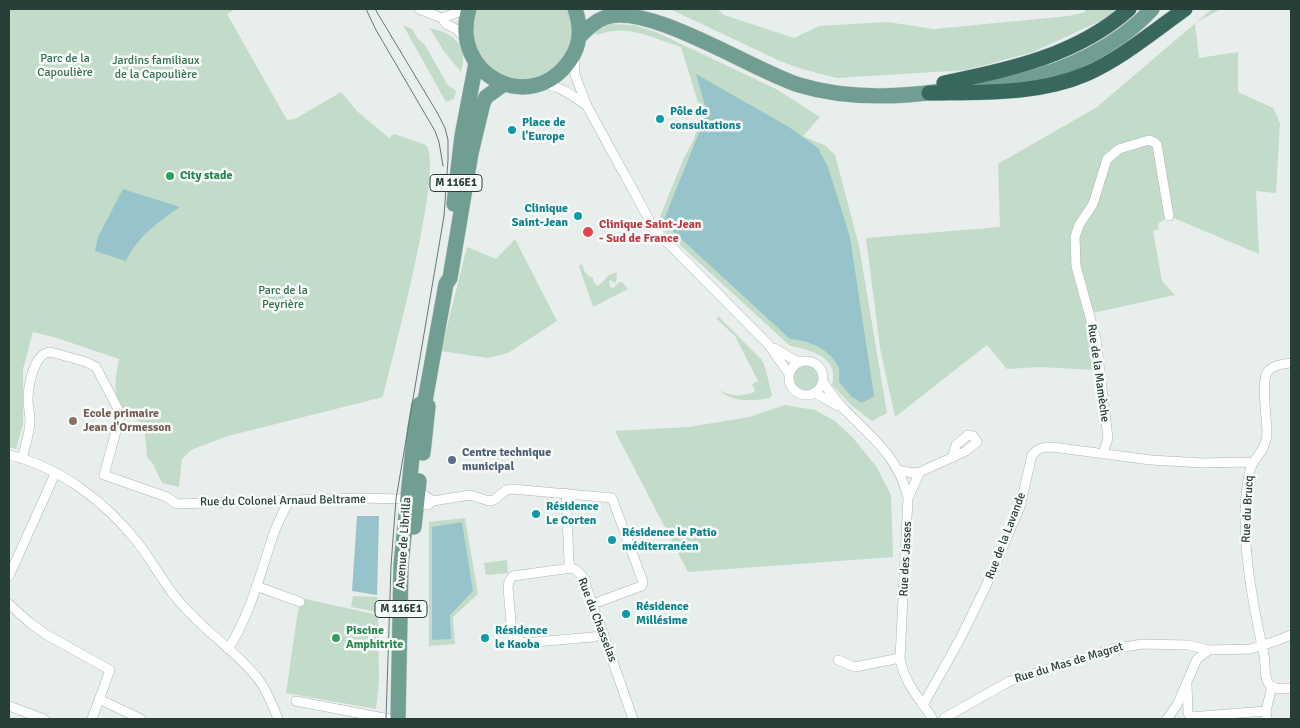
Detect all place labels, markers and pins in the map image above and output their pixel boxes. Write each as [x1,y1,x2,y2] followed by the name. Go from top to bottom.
[670,105,741,133] place label: Pôle de consultations
[654,113,666,125] marker: Pôle de consultations
[522,116,566,144] place label: Place de l'Europe
[506,124,518,136] marker: Place de l'Europe
[180,169,232,183] place label: City stade
[164,170,176,182] marker: City stade
[512,202,568,230] place label: Clinique Saint-Jean
[572,210,584,222] marker: Clinique Saint-Jean
[599,218,701,246] place label: Clinique Saint-Jean - Sud de France
[581,225,595,239] marker: Clinique Saint-Jean - Sud de France
[83,407,171,435] place label: Ecole primaire Jean d'Ormesson
[67,415,79,427] marker: Ecole primaire Jean d'Ormesson
[462,446,551,474] place label: Centre technique municipal
[446,454,458,466] marker: Centre technique municipal
[546,500,599,528] place label: Résidence Le Corten
[530,508,542,520] marker: Résidence Le Corten
[622,526,717,554] place label: Résidence le Patio méditerranéen
[606,534,618,546] marker: Résidence le Patio méditerranéen
[636,600,689,628] place label: Résidence Millésime
[620,608,632,620] marker: Résidence Millésime
[346,624,403,652] place label: Piscine Amphitrite
[495,624,548,652] place label: Résidence le Kaoba
[330,632,342,644] marker: Piscine Amphitrite
[479,632,491,644] marker: Résidence le Kaoba

